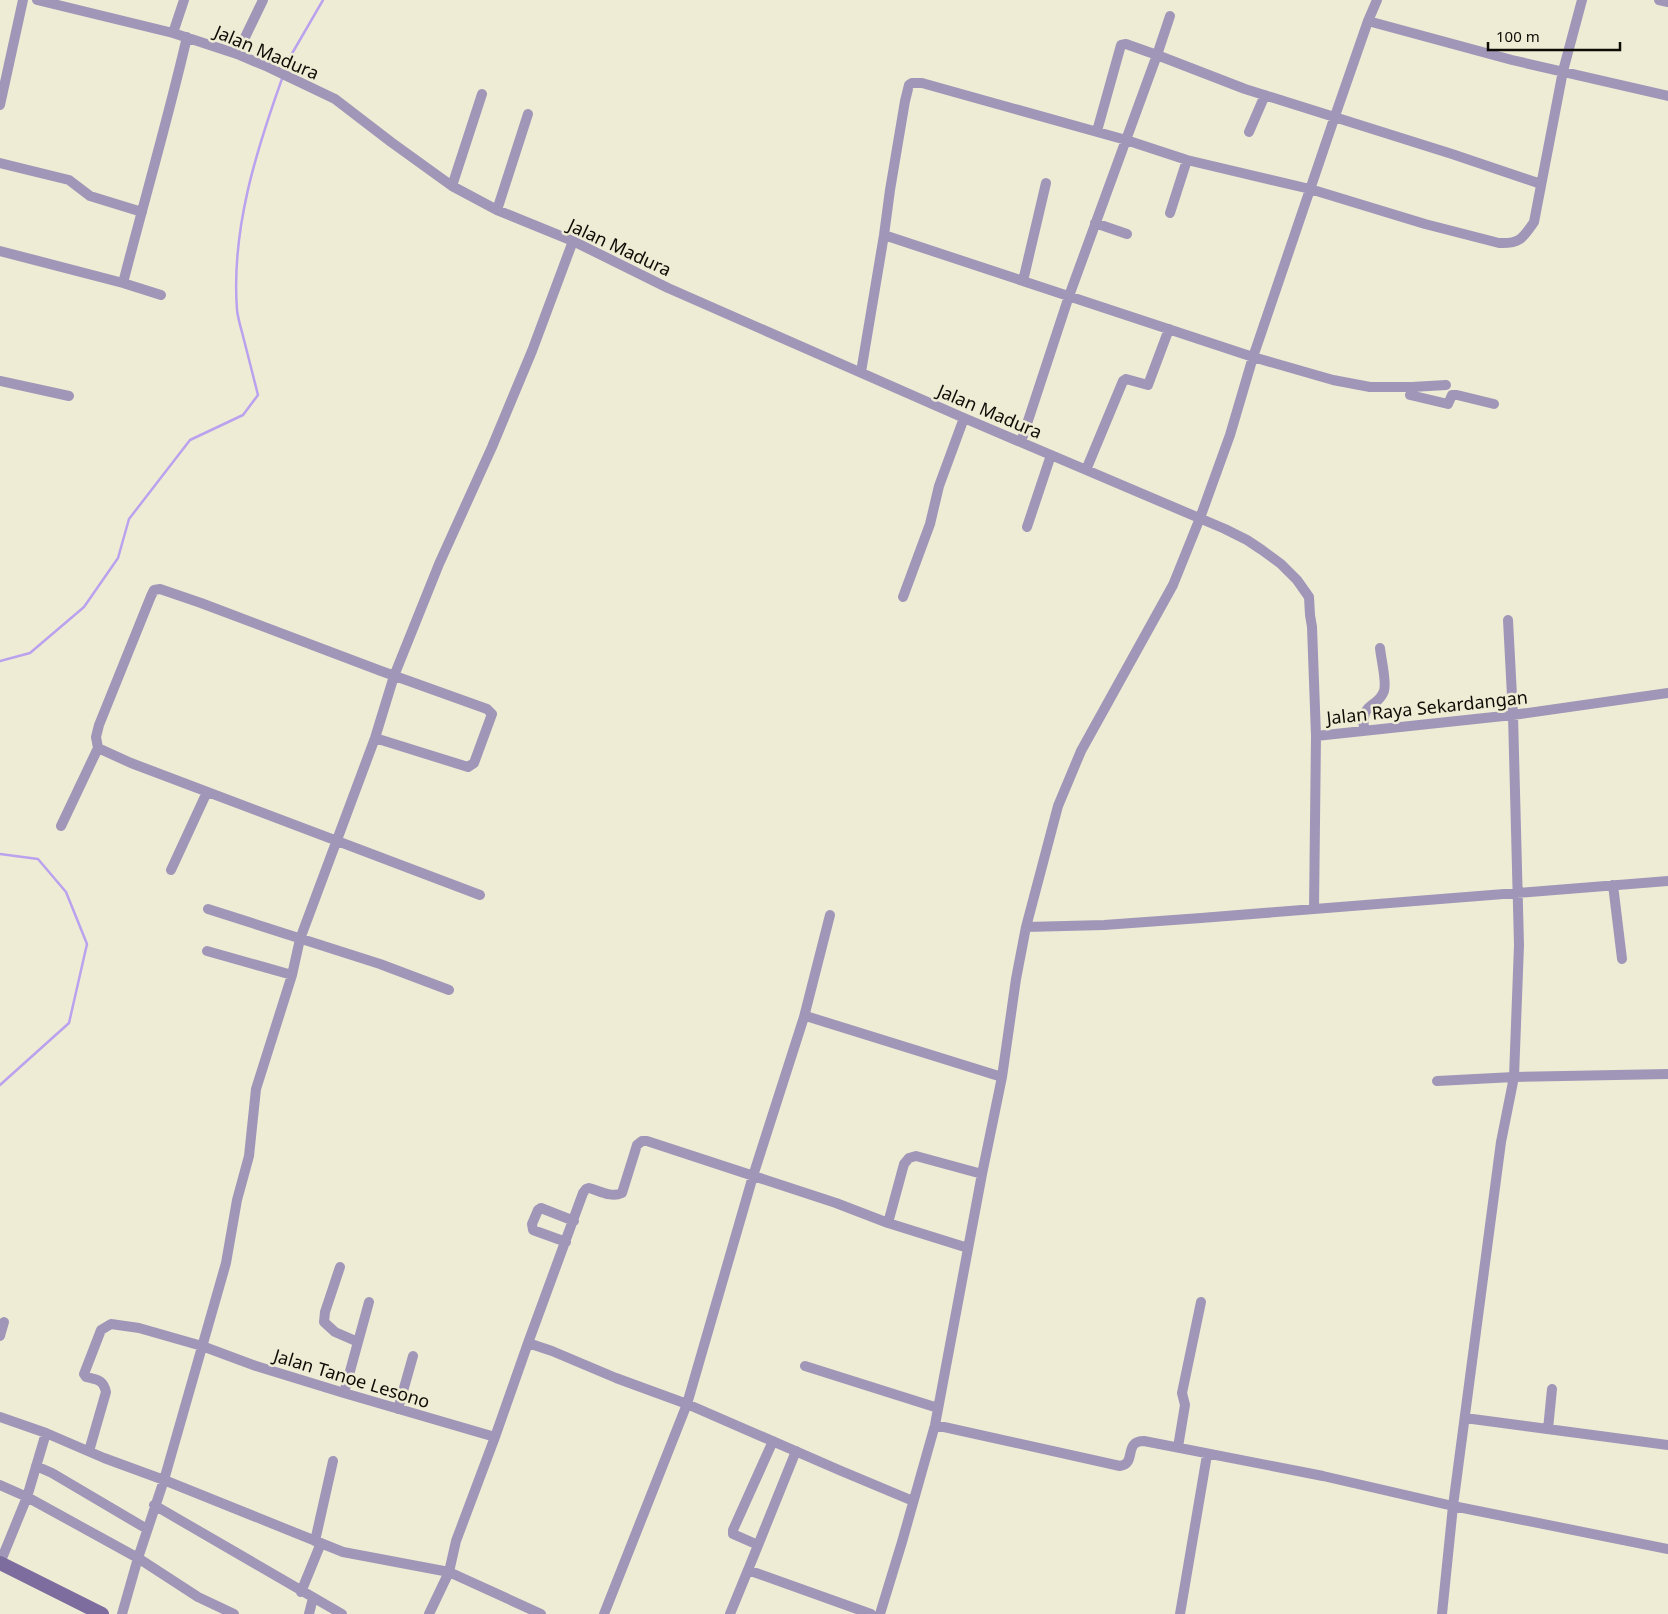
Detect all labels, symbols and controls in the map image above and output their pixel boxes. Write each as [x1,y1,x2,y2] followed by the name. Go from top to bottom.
[209,18,323,85] street label: Jalan Madura
[1488,20,1620,52] scale bar
[1496,26,1540,46] text: 100 m
[563,212,676,281] street label: Jalan Madura
[932,377,1046,444] street label: Jalan Madura
[1323,684,1529,730] street label: Jalan Raya Sekardangan
[269,1342,433,1413] street label: Jalan Tanoe Lesono

